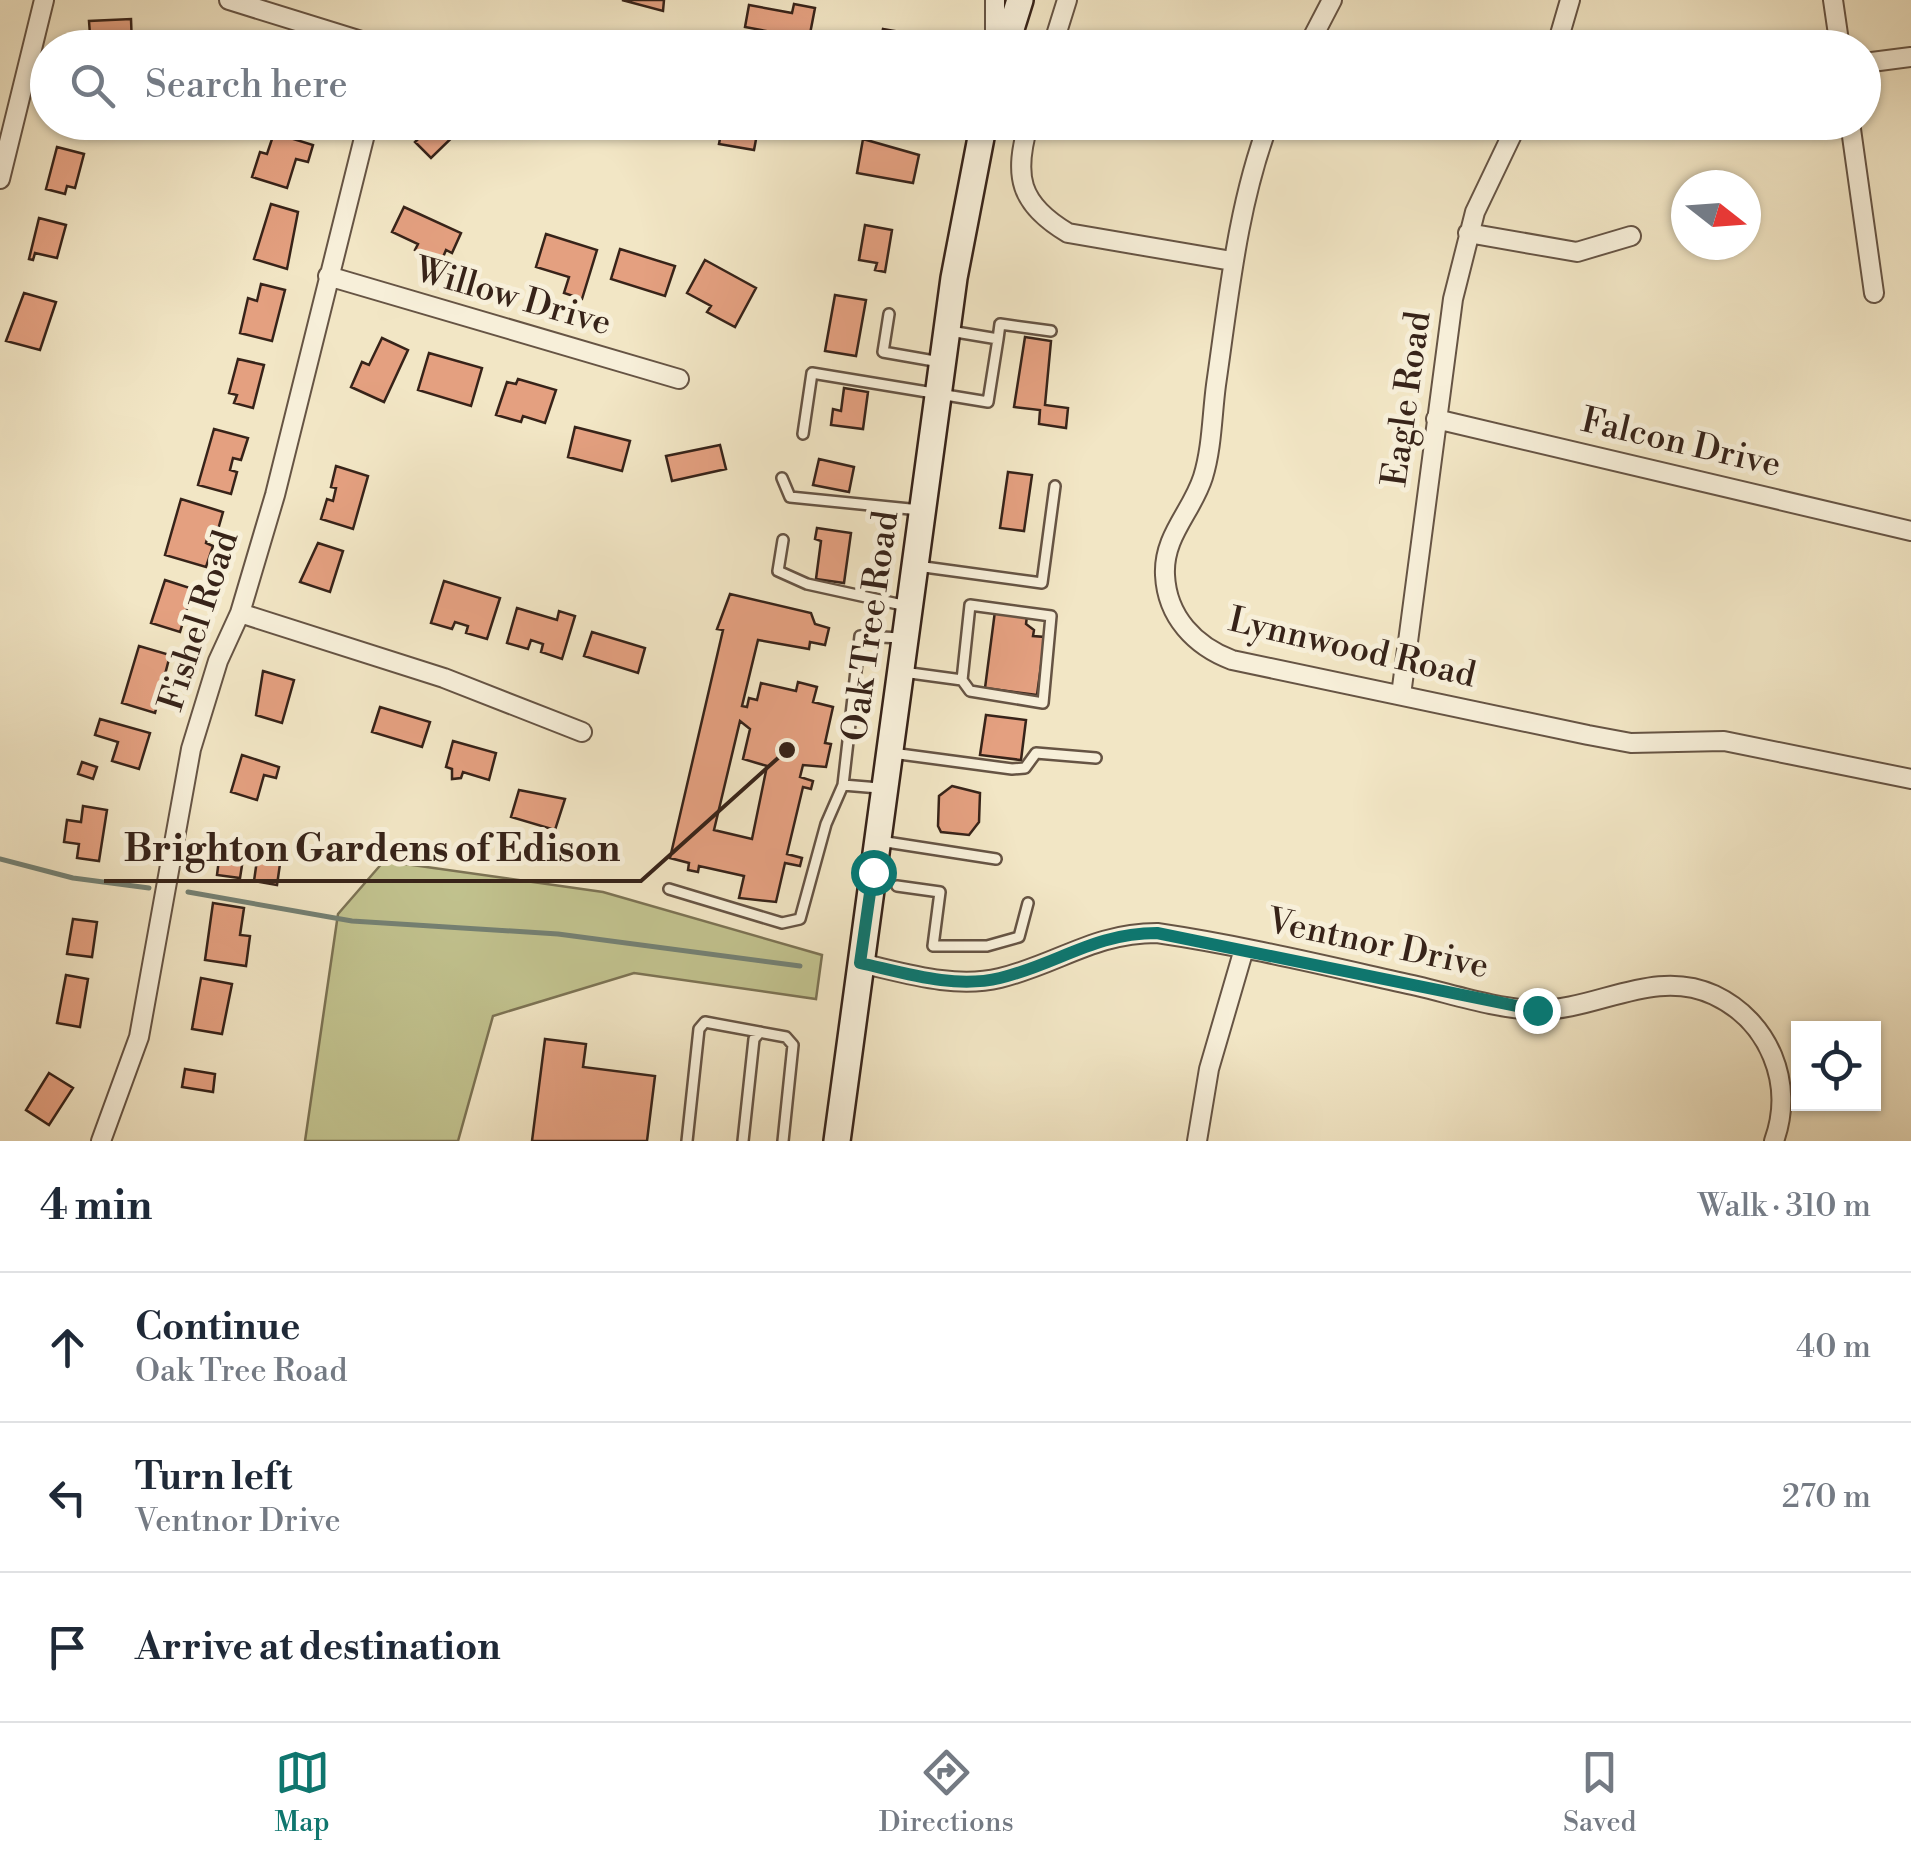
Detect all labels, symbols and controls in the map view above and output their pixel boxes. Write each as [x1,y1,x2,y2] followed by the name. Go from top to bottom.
[30,30,1881,140] search box
[65,58,120,113] icon: search
[145,62,348,109] text: Search here
[1671,170,1761,260] north arrow
[409,248,616,346] street label: Willow Drive
[1373,309,1441,489] street label: Eagle Road
[1577,399,1785,487] street label: Falcon Drive
[834,508,908,744] street label: Oak Tree Road
[150,525,248,716] street label: Fishel Road
[1224,599,1480,697] street label: Lynnwood Road
[104,813,641,881] callout: Brighton Gardens of Edison
[124,826,620,873] text: Brighton Gardens of Edison
[851,850,897,896] route start
[1263,899,1492,988] street label: Ventnor Drive
[1515,988,1561,1034] route end
[1791,1021,1881,1111] map controls
[1791,1021,1881,1111] button: locate
[40,1180,152,1233] text: 4 min
[1698,1186,1871,1226] text: Walk · 310 m
[135,1304,300,1351] text: Continue
[40,1320,95,1375] icon: ahead
[1796,1327,1871,1367] text: 40 m
[135,1351,347,1391] text: Oak Tree Road
[135,1454,292,1501] text: Turn left
[40,1470,95,1525] icon: left
[1782,1477,1871,1517] text: 270 m
[135,1501,341,1541] text: Ventnor Drive
[40,1620,95,1675] icon: arrive
[135,1624,501,1671] text: Arrive at destination
[275,1745,330,1840] tab: Map
[879,1745,1014,1840] tab: Directions
[1563,1745,1636,1840] tab: Saved

